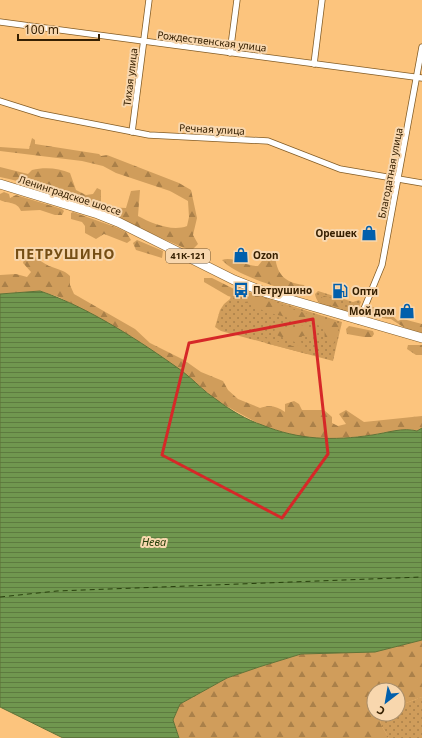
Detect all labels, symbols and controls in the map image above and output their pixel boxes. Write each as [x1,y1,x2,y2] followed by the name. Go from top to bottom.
[18,16,99,42] scale bar
[24,21,59,38] text: 100 m
[157,27,267,55] street label: Рождественская улица
[119,47,141,107] street label: Тихая улица
[179,120,245,138] street label: Речная улица
[374,126,406,220] street label: Благодатная улица
[17,172,124,218] street label: Ленинградское шоссе
[360,224,378,242] shop icon: Орешек
[316,226,358,240] place label: Орешек
[15,244,115,263] district label: ПЕТРУШИНО
[232,246,250,264] shop icon: Ozon
[253,248,279,262] place label: Ozon
[166,249,210,263] road number: 41К-121
[232,281,250,299] bus stop icon: Петрушино
[331,282,349,300] fuel station icon: Опти
[253,283,312,297] place label: Петрушино
[352,284,378,298] place label: Опти
[398,302,416,320] shop icon: Мой дом
[349,304,395,318] place label: Мой дом
[142,534,166,549] water label: Нева
[366,682,406,722] north arrow
[374,703,388,719] text: С

